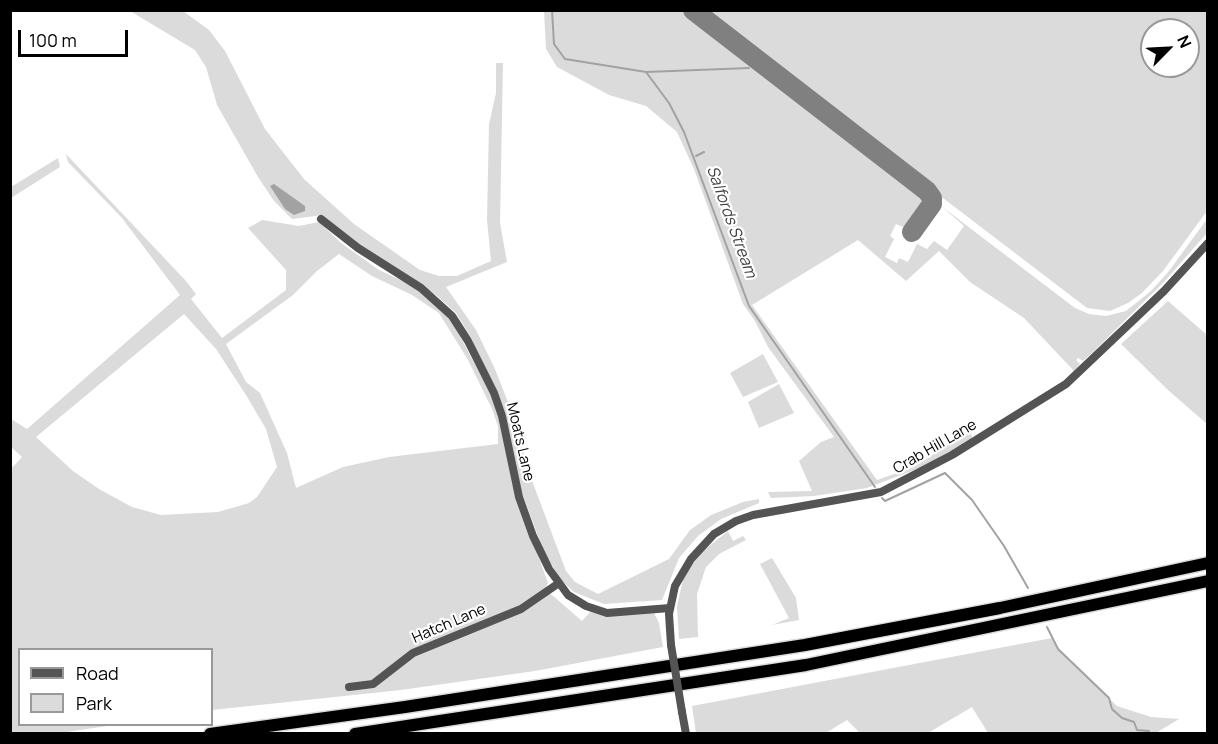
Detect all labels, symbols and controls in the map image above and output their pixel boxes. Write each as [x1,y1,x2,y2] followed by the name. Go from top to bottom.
[21,18,130,56] scale bar
[1140,18,1200,78] north arrow
[29,28,77,52] text: 100 m
[1172,32,1197,51] text: N
[702,164,760,280] water label: Salfords Stream
[502,401,538,483] street label: Moats Lane
[890,416,980,478] street label: Crab Hill Lane
[410,600,488,648] street label: Hatch Lane
[18,648,213,726] legend
[76,661,119,685] text: Road
[76,691,112,715] text: Park

